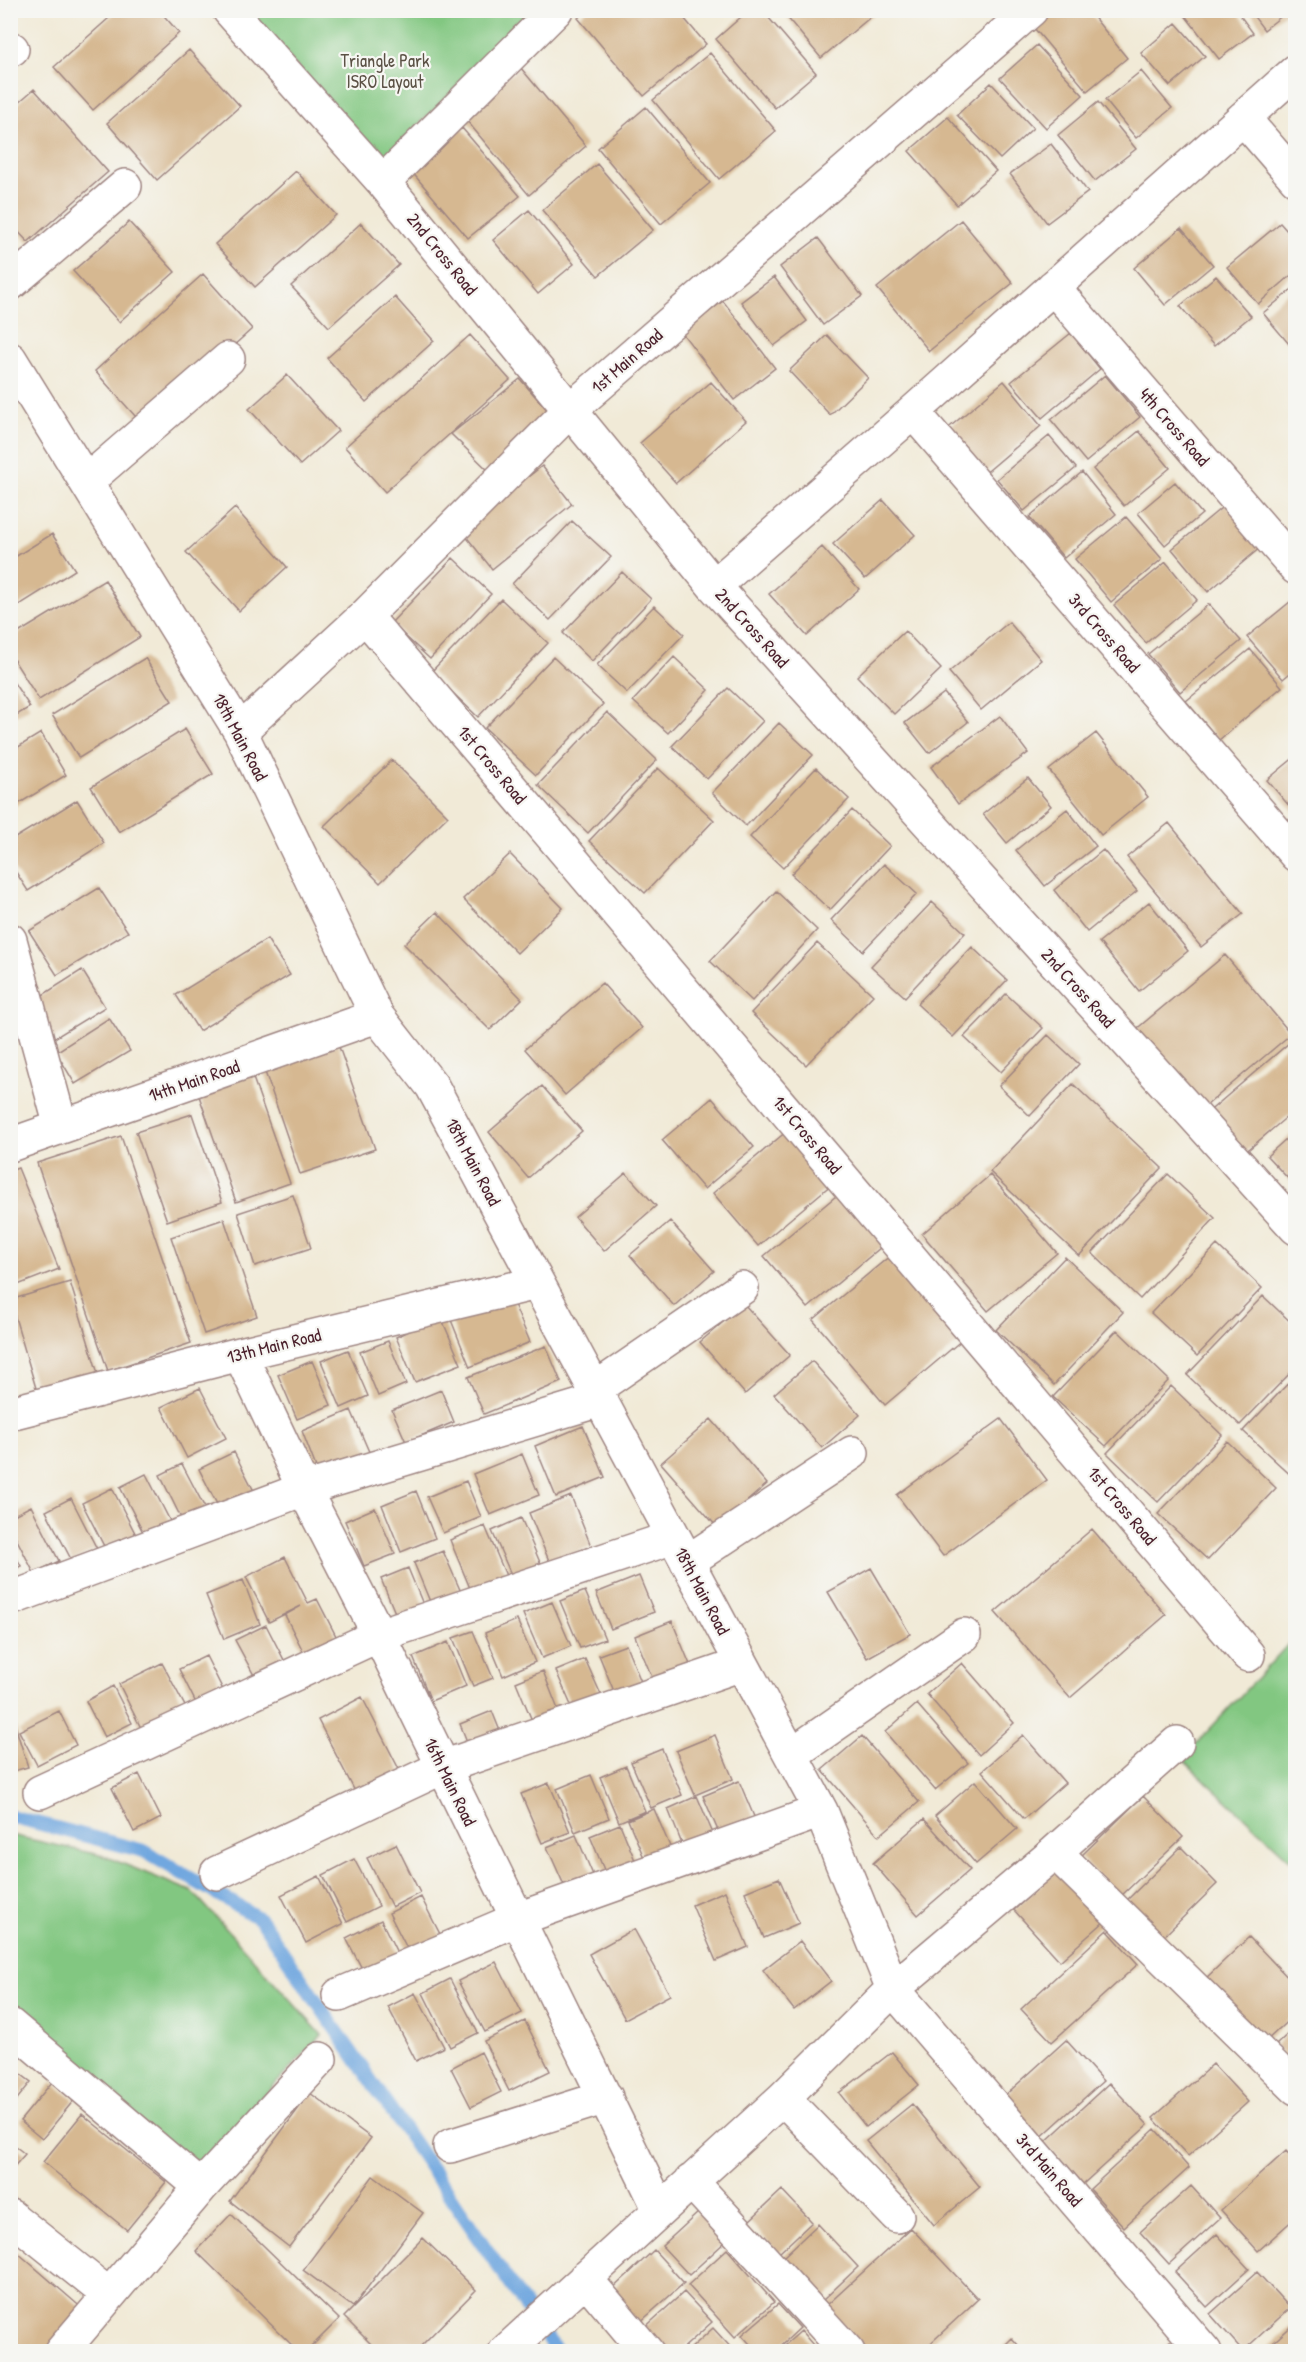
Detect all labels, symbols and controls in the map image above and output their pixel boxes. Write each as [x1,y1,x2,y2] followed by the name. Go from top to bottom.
[341,48,430,94] park label: Triangle Park ISRO Layout
[401,207,483,300] street label: 2nd Cross Road
[585,323,668,399] street label: 1st Main Road
[1133,382,1215,471] street label: 4th Cross Road
[710,582,795,673] street label: 2nd Cross Road
[1063,588,1146,678] street label: 3rd Cross Road
[207,689,274,785] street label: 18th Main Road
[452,720,533,809] street label: 1st Cross Road
[1036,942,1121,1033] street label: 2nd Cross Road
[145,1053,243,1108] street label: 14th Main Road
[767,1090,848,1179] street label: 1st Cross Road
[440,1114,507,1210] street label: 18th Main Road
[224,1322,324,1369] street label: 13th Main Road
[1082,1461,1163,1550] street label: 1st Cross Road
[669,1543,736,1639] street label: 18th Main Road
[418,1734,483,1830] street label: 16th Main Road
[1011,2128,1088,2212] street label: 3rd Main Road

